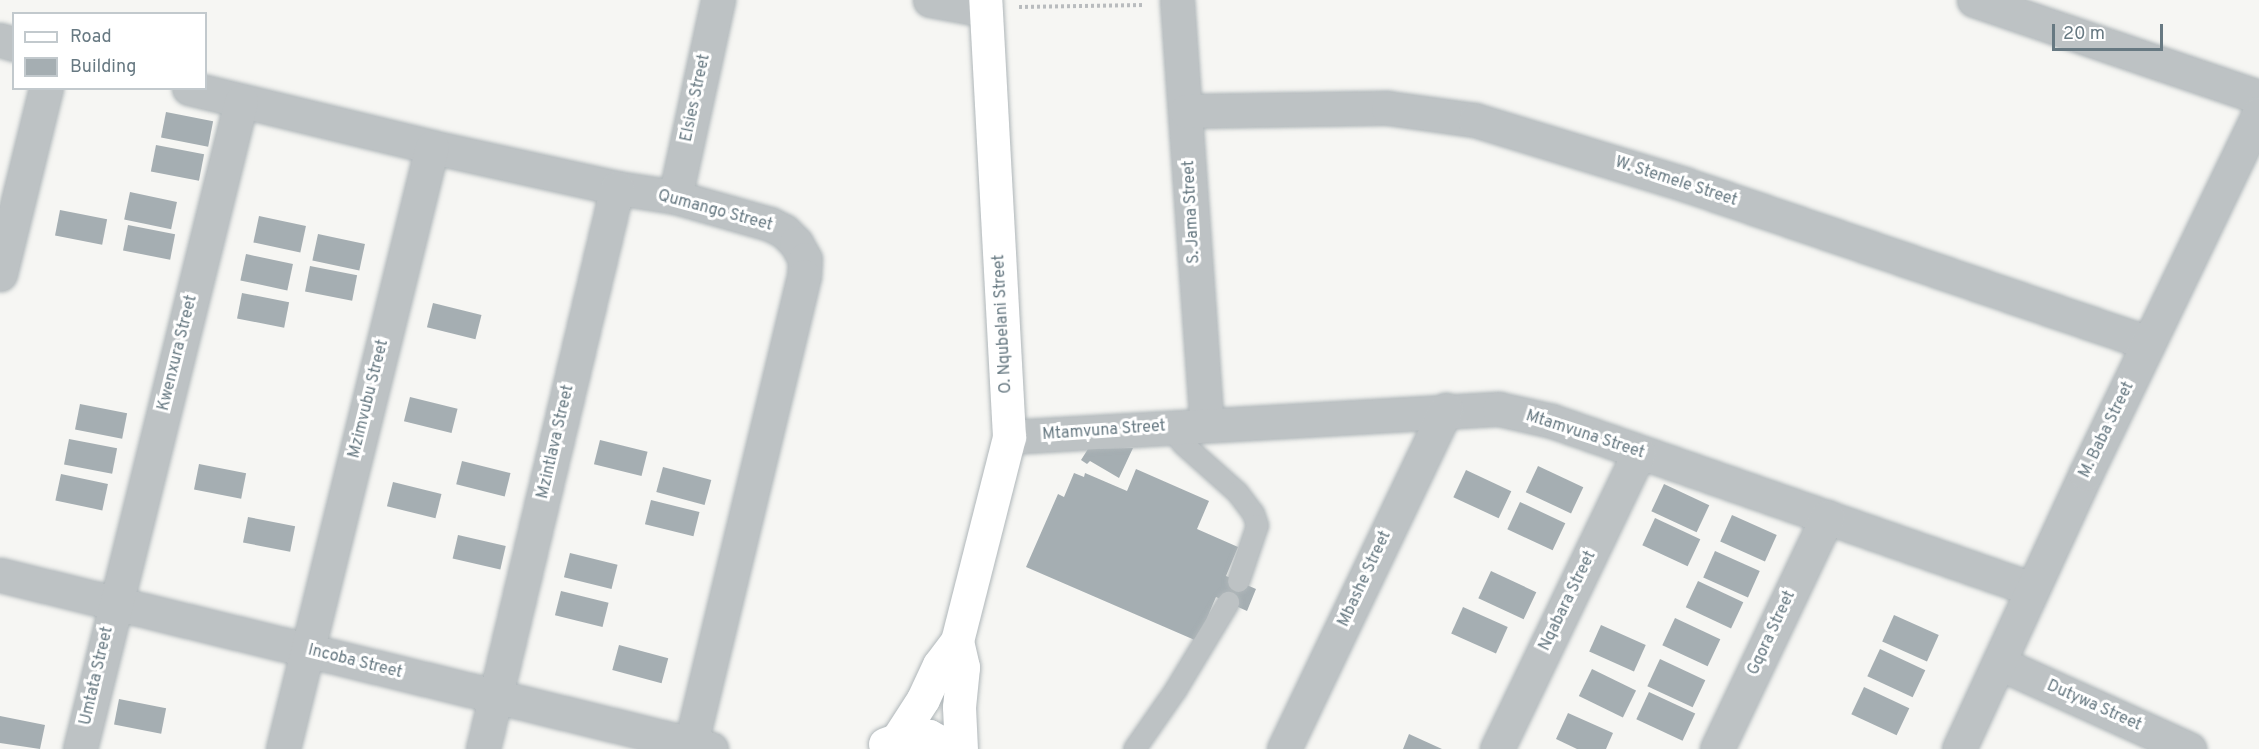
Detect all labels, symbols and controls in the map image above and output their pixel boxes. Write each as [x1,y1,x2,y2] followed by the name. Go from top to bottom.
[12,12,207,90] legend
[2055,12,2166,50] scale bar
[2063,23,2105,46] text: 20 m
[70,26,112,49] text: Road
[677,52,715,144] street label: Elsies Street
[70,56,136,79] text: Building
[1612,153,1740,211] street label: W. Stemele Street
[1180,160,1204,264] street label: S. Jama Street
[656,186,774,236] street label: Qumango Street
[990,254,1016,394] street label: O. Nqubelani Street
[154,293,202,413] street label: Kwenxura Street
[345,338,393,460] street label: Mzimvubu Street
[2075,379,2139,481] street label: M. Baba Street
[534,383,578,501] street label: Mzintlava Street
[1523,407,1647,463] street label: Mtamvuna Street
[1042,417,1166,445] street label: Mtamvuna Street
[1334,528,1396,630] street label: Mbashe Street
[1536,548,1600,654] street label: Nqabara Street
[1744,588,1800,678] street label: Gqora Street
[76,625,118,727] street label: Umtata Street
[306,641,404,683] street label: Incoba Street
[2044,677,2144,735] street label: Dutywa Street

